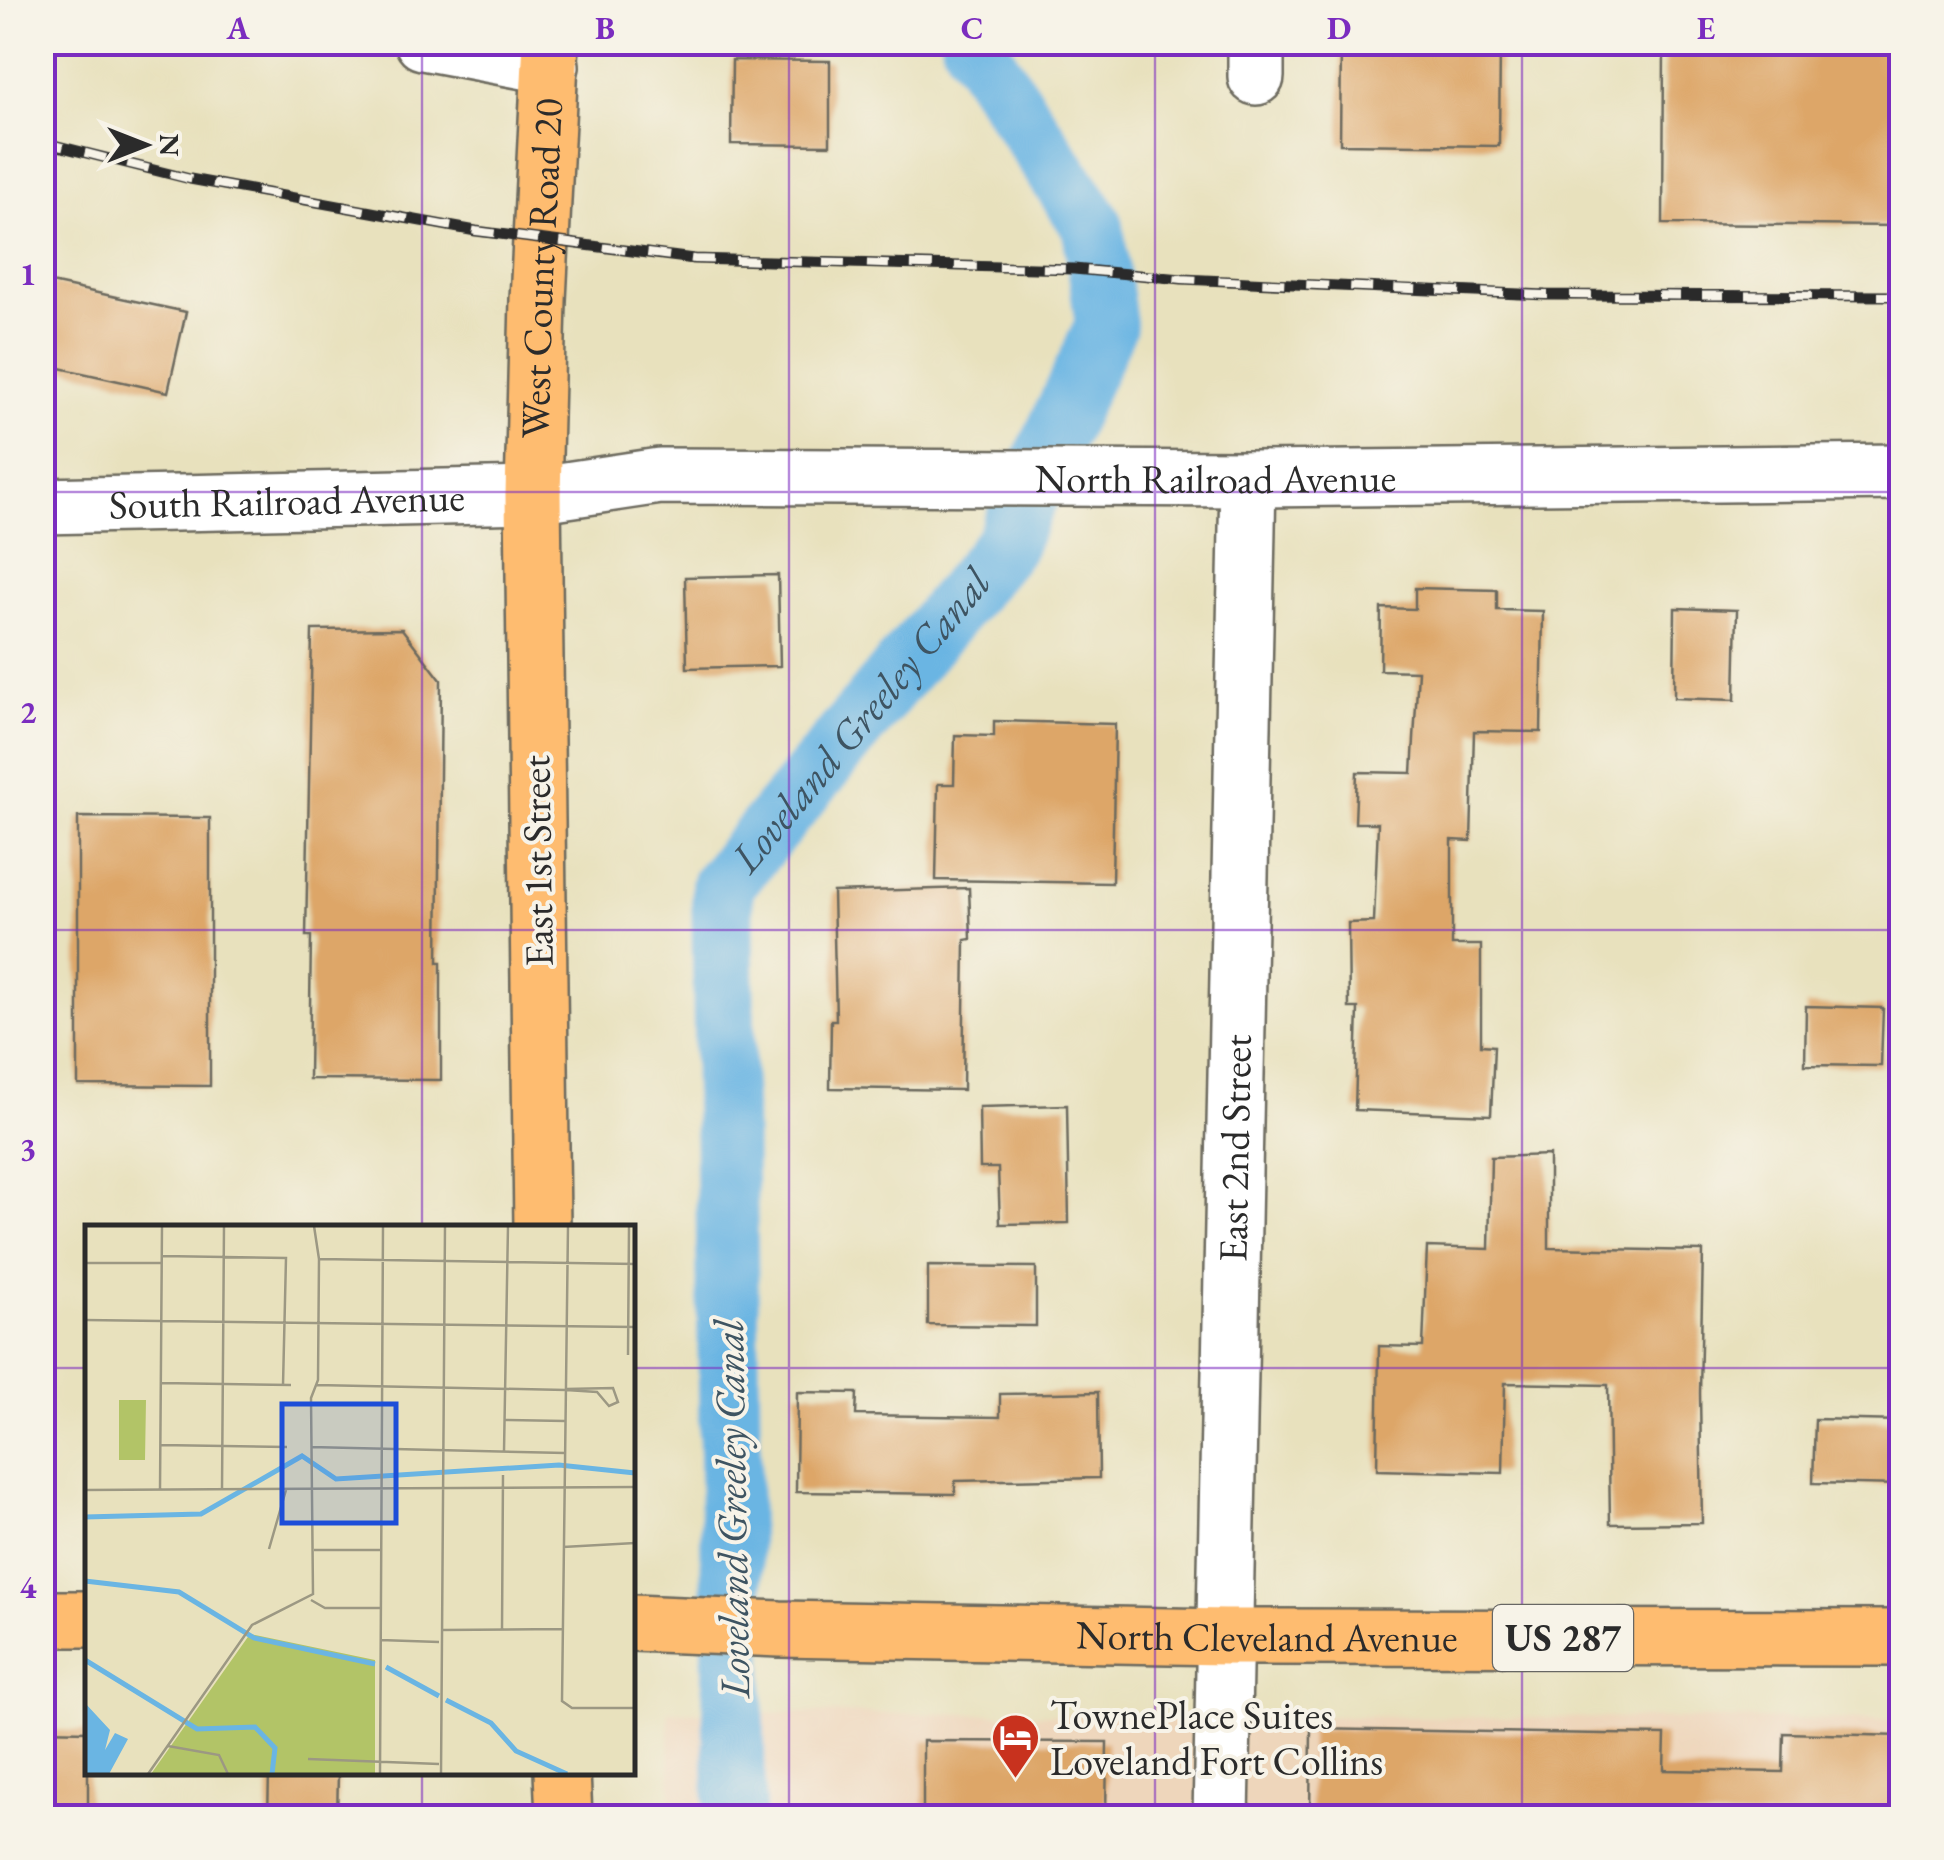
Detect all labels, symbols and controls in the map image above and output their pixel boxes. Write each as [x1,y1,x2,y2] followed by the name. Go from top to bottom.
[225,7,250,49] text: A
[595,7,615,49] text: B
[961,7,983,49] text: C
[1327,7,1351,49] text: D
[1697,7,1715,49] text: E
[95,95,195,195] north arrow
[508,97,574,439] street label: West County Road 20
[152,134,188,157] text: N
[20,253,36,295] text: 1
[1035,451,1396,505] street label: North Railroad Avenue
[108,471,466,530] street label: South Railroad Avenue
[717,556,1003,885] water label: Loveland Greeley Canal
[20,691,37,733] text: 2
[509,754,565,967] street label: East 1st Street
[1206,1033,1263,1262] street label: East 2nd Street
[20,1128,36,1170] text: 3
[85,1225,635,1775] inset map
[701,1318,762,1700] water label: Loveland Greeley Canal
[20,1566,38,1608] text: 4
[1493,1605,1633,1671] road number: US 287
[1076,1608,1458,1663] street label: North Cleveland Avenue
[1050,1689,1383,1787] place label: TownePlace Suites Loveland Fort Collins
[989,1712,1041,1780] hotel icon: TownePlace Suites Loveland Fort Collins

